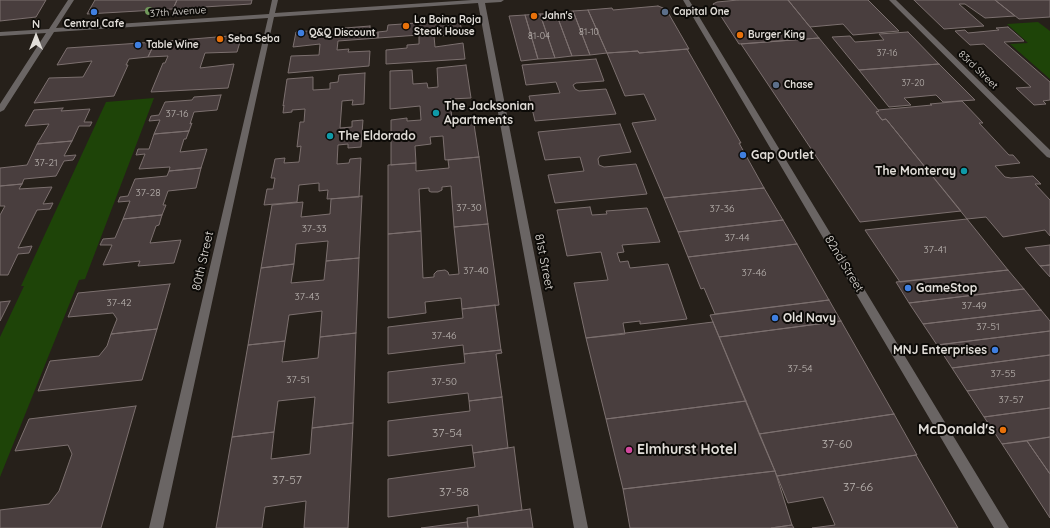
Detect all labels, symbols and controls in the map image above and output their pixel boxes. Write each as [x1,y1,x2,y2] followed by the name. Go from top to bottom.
[149,4,207,20] street label: 37th Avenue
[673,6,730,18] place label: Capital One
[89,7,99,17] marker: Central Cafe
[660,7,670,17] marker: Capital One
[542,10,573,22] place label: Jahn's
[529,11,539,21] marker: Jahn's
[414,14,481,38] place label: La Boina Roja Steak House
[16,16,56,56] north arrow
[32,17,40,31] text: N
[64,18,124,30] place label: Central Cafe
[401,21,411,31] marker: La Boina Roja Steak House
[309,27,376,39] place label: Q&Q Discount
[579,27,599,37] house number: 81-10
[296,28,306,38] marker: Q&Q Discount
[748,29,805,41] place label: Burger King
[735,30,745,40] marker: Burger King
[528,31,550,41] house number: 81-04
[228,33,280,45] place label: Seba Seba
[215,34,225,44] marker: Seba Seba
[146,39,199,51] place label: Table Wine
[133,40,143,50] marker: Table Wine
[877,48,897,58] house number: 37-16
[956,48,1000,92] street label: 83rd Street
[901,78,925,88] house number: 37-20
[784,79,813,91] place label: Chase
[771,80,781,90] marker: Chase
[444,99,534,127] place label: The Jacksonian Apartments
[166,108,188,120] house number: 37-16
[431,108,441,118] marker: The Jacksonian Apartments
[338,129,416,143] place label: The Eldorado
[325,131,335,141] marker: The Eldorado
[751,148,814,162] place label: Gap Outlet
[738,150,748,160] marker: Gap Outlet
[34,157,58,169] house number: 37-21
[875,164,956,178] place label: The Monteray
[959,166,969,176] marker: The Monteray
[135,187,161,199] house number: 37-28
[456,202,482,214] house number: 37-30
[710,203,734,215] house number: 37-36
[302,223,326,235] house number: 37-33
[189,230,217,292] street label: 80th Street
[725,232,749,244] house number: 37-44
[532,233,556,291] street label: 81st Street
[821,233,867,295] street label: 82nd Street
[923,244,947,256] house number: 37-41
[463,265,489,277] house number: 37-40
[742,267,766,279] house number: 37-46
[916,281,977,295] place label: GameStop
[903,283,913,293] marker: GameStop
[295,291,319,303] house number: 37-43
[106,297,132,309] house number: 37-42
[962,300,986,312] house number: 37-49
[783,311,836,325] place label: Old Navy
[770,313,780,323] marker: Old Navy
[976,321,1000,333] house number: 37-51
[432,330,456,342] house number: 37-46
[893,343,987,357] place label: MNJ Enterprises
[990,345,1000,355] marker: MNJ Enterprises
[788,363,812,375] house number: 37-54
[990,368,1016,380] house number: 37-55
[286,374,310,386] house number: 37-51
[431,376,457,388] house number: 37-50
[999,394,1023,406] house number: 37-57
[918,422,995,438] place label: McDonald's
[998,425,1008,435] marker: McDonald's
[432,426,462,440] house number: 37-54
[822,437,852,451] house number: 37-60
[637,442,737,458] place label: Elmhurst Hotel
[624,445,634,455] marker: Elmhurst Hotel
[272,473,302,487] house number: 37-57
[843,480,873,494] house number: 37-66
[439,485,469,499] house number: 37-58

